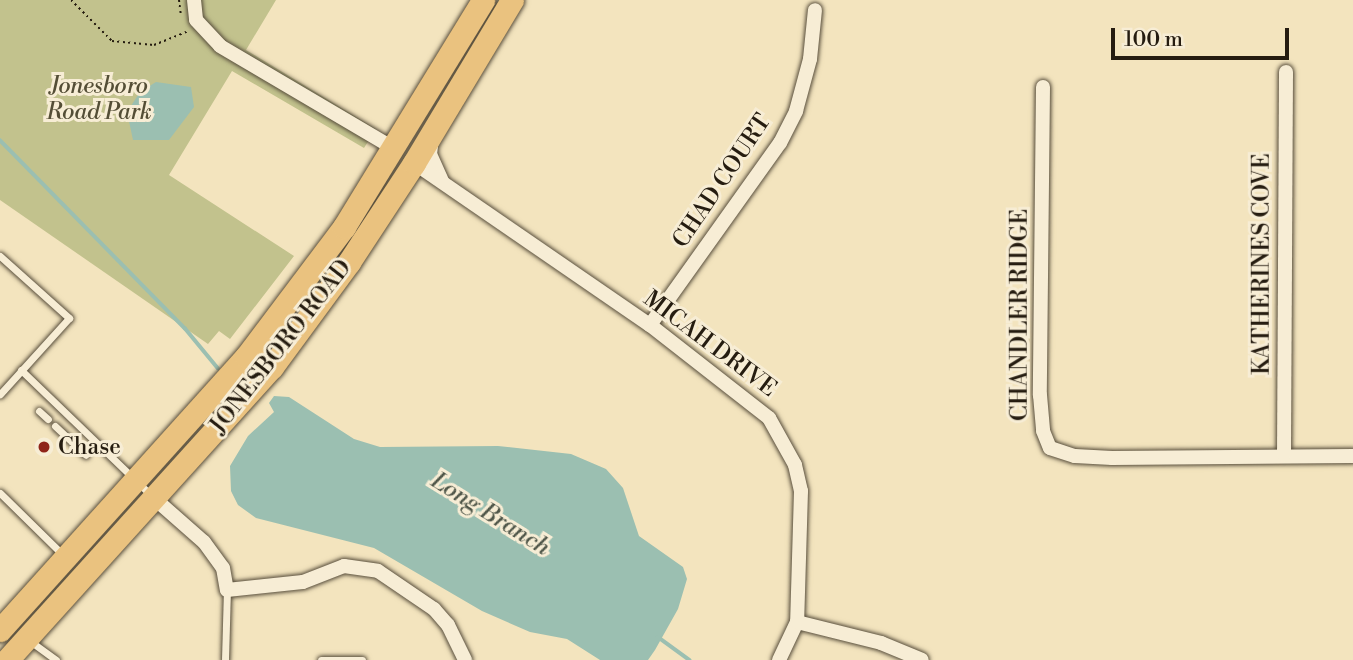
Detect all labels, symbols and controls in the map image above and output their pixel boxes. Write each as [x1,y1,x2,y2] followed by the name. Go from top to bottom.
[1115,14,1294,58] scale bar
[1124,27,1183,53] text: 100 m
[46,72,152,126] park label: Jonesboro Road Park
[667,109,777,253] street label: CHAD COURT
[1248,153,1276,375] street label: KATHERINES COVE
[1006,209,1034,421] street label: CHANDLER RIDGE
[205,255,357,439] street label: JONESBORO ROAD
[638,285,782,403] street label: MICAH DRIVE
[58,433,121,461] place label: Chase
[36,439,52,455] marker: Chase
[425,467,555,563] water label: Long Branch

